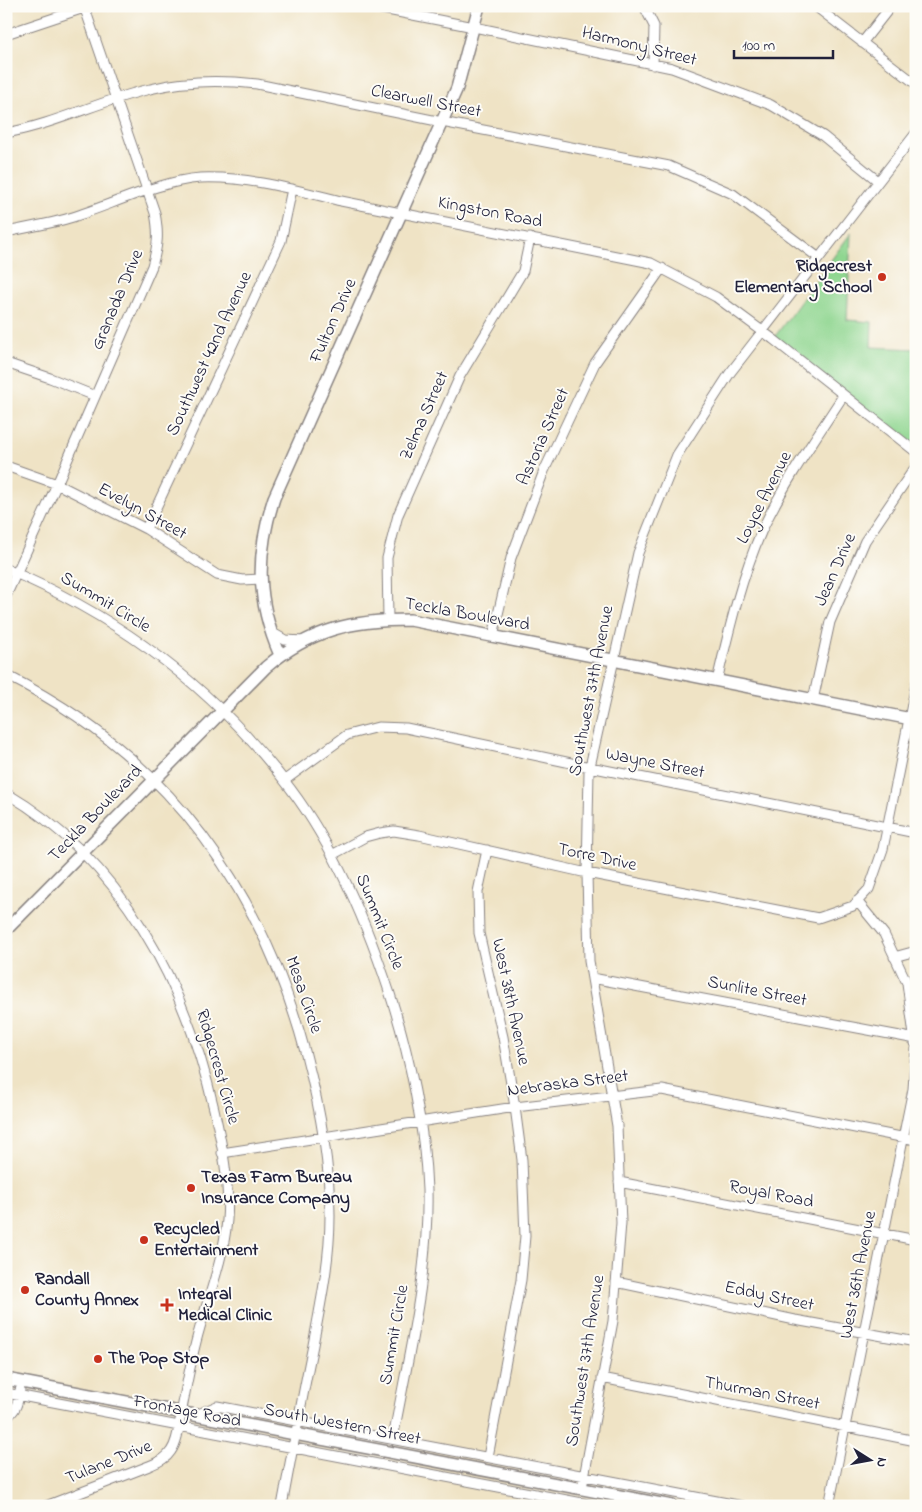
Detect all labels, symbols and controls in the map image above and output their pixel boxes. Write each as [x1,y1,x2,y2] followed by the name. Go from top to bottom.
[579,20,699,74] street label: Harmony Street
[734,28,833,60] scale bar
[742,35,775,57] text: 100 m
[369,79,483,125] street label: Clearwell Street
[435,190,545,237] street label: Kingston Road
[85,245,151,354] street label: Granada Drive
[734,254,873,302] place label: Ridgecrest Elementary School
[160,267,260,441] street label: Southwest 42nd Avenue
[876,271,888,283] marker: Ridgecrest Elementary School
[303,274,365,368] street label: Fulton Drive
[394,367,456,465] street label: Zelma Street
[511,384,577,490] street label: Astoria Street
[731,446,800,549] street label: Loyce Avenue
[93,477,191,547] street label: Evelyn Street
[808,528,864,611] street label: Jean Drive
[55,566,156,641] street label: Summit Circle
[402,591,532,639] street label: Teckla Boulevard
[563,603,621,778] street label: Southwest 37th Avenue
[603,742,707,786] street label: Wayne Street
[43,759,149,869] street label: Teckla Boulevard
[555,837,640,879] street label: Torre Drive
[348,870,410,975] street label: Summit Circle
[484,936,536,1069] street label: West 38th Avenue
[278,953,329,1038] street label: Mesa Circle
[705,970,809,1014] street label: Sunlite Street
[187,1006,246,1129] street label: Ridgecrest Circle
[506,1064,630,1104] street label: Nebraska Street
[201,1165,352,1213] place label: Texas Farm Bureau Insurance Company
[726,1174,816,1216] street label: Royal Road
[185,1182,197,1194] marker: Texas Farm Bureau Insurance Company
[834,1208,884,1341] street label: West 36th Avenue
[154,1217,259,1264] place label: Recycled Entertainment
[138,1234,150,1246] marker: Recycled Entertainment
[35,1267,139,1315] place label: Randall County Annex
[560,1273,613,1449] street label: Southwest 37th Avenue
[722,1275,816,1319] street label: Eddy Street
[178,1282,273,1329] place label: Integral Medical Clinic
[373,1282,417,1387] street label: Summit Circle
[19,1284,31,1296] marker: Randall County Annex
[160,1298,174,1312] marker: Integral Medical Clinic
[108,1346,209,1372] place label: The Pop Stop
[92,1353,104,1365] marker: The Pop Stop
[702,1370,822,1418] street label: Thurman Street
[130,1389,243,1436] street label: Frontage Road
[261,1397,423,1453] street label: South Western Street
[62,1434,157,1492] street label: Tulane Drive
[844,1434,894,1484] north arrow
[870,1456,892,1469] text: N

